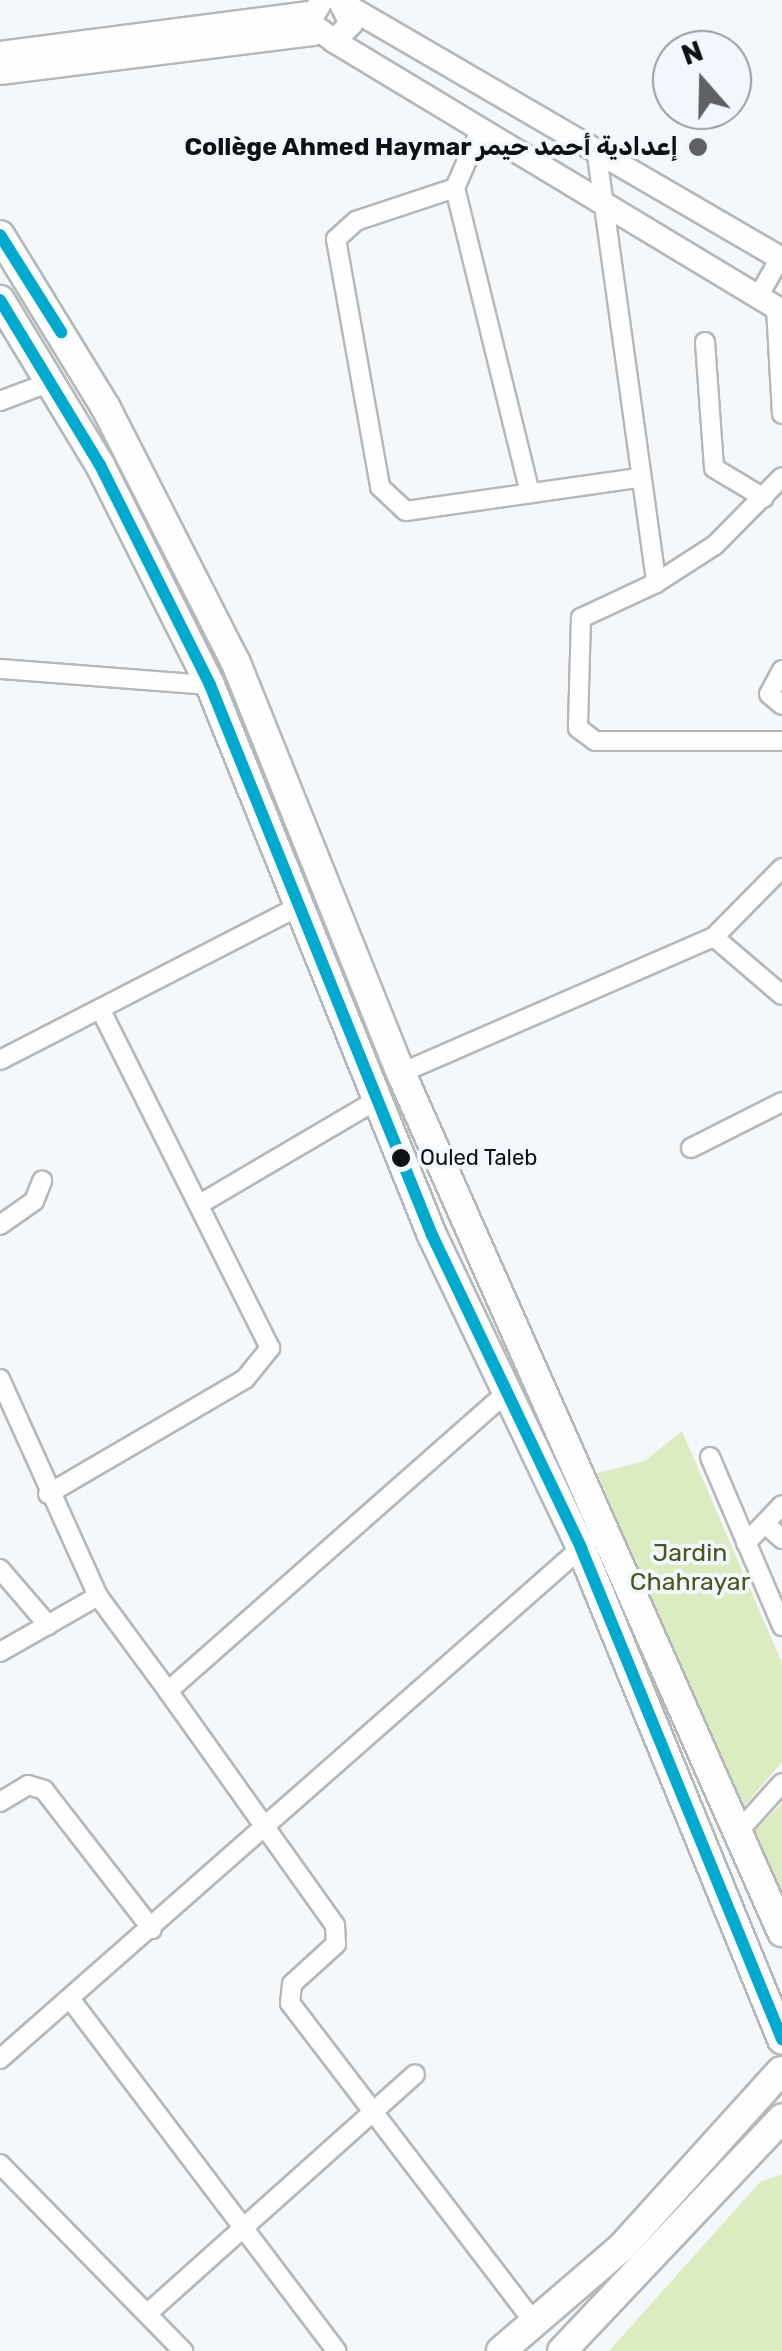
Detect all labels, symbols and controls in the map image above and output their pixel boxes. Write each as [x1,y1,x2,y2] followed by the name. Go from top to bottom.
[652,30,752,130] north arrow
[677,34,707,72] text: N
[183,132,678,162] place label: Collège Ahmed Haymar إعدادية أحمد حيمر
[687,136,709,158] marker: Collège Ahmed Haymar إعدادية أحمد حيمر
[420,1145,538,1171] place label: Ouled Taleb
[391,1148,411,1168] marker: Ouled Taleb
[630,1539,750,1598] park label: Jardin Chahrayar

